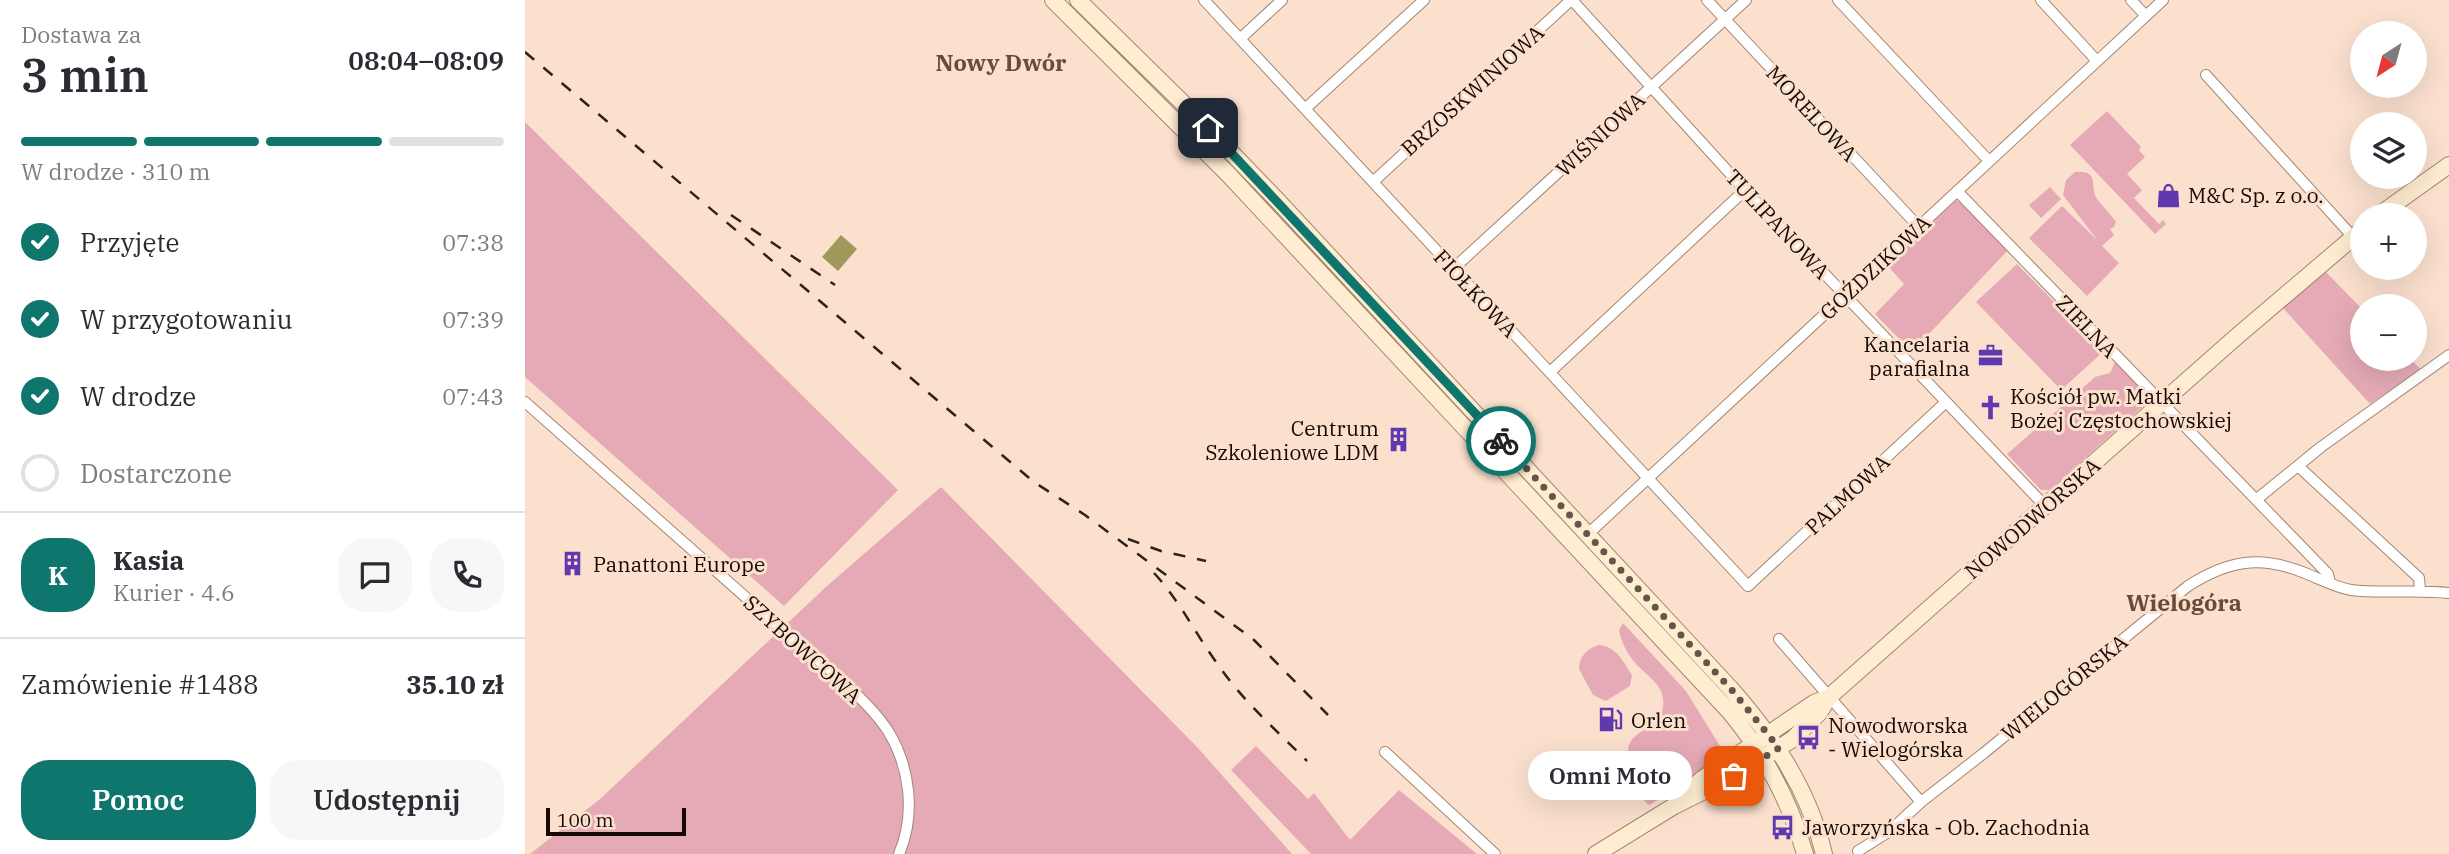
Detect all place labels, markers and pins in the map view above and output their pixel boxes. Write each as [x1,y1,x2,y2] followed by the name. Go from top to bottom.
[1178,98,1238,158] pin
[2154,181,2182,209] shop icon: M&C Sp. z o.o.
[2188,181,2324,209] place label: M&C Sp. z o.o.
[1864,330,1970,382] place label: Kancelaria parafialna
[1976,342,2004,370] office icon: Kancelaria parafialna
[2010,382,2232,434] place label: Kościół pw. Matki Bożej Częstochowskiej
[1976,394,2004,422] church icon: Kościół pw. Matki Bożej Częstochowskiej
[1205,414,1379,466] place label: Centrum Szkoleniowe LDM
[1385,426,1413,454] building icon: Centrum Szkoleniowe LDM
[559,550,587,578] building icon: Panattoni Europe
[593,550,765,578] place label: Panattoni Europe
[1597,706,1625,734] fuel station icon: Orlen
[1631,706,1686,734] place label: Orlen
[1828,711,1968,763] place label: Nowodworska - Wielogórska
[1794,723,1822,751] bus stop icon: Nowodworska - Wielogórska
[1704,746,1764,806] pin
[1527,752,1692,800] callout: Omni Moto
[1768,813,1796,841] bus stop icon: Jaworzyńska - Ob. Zachodnia
[1802,813,2090,841] place label: Jaworzyńska - Ob. Zachodnia

